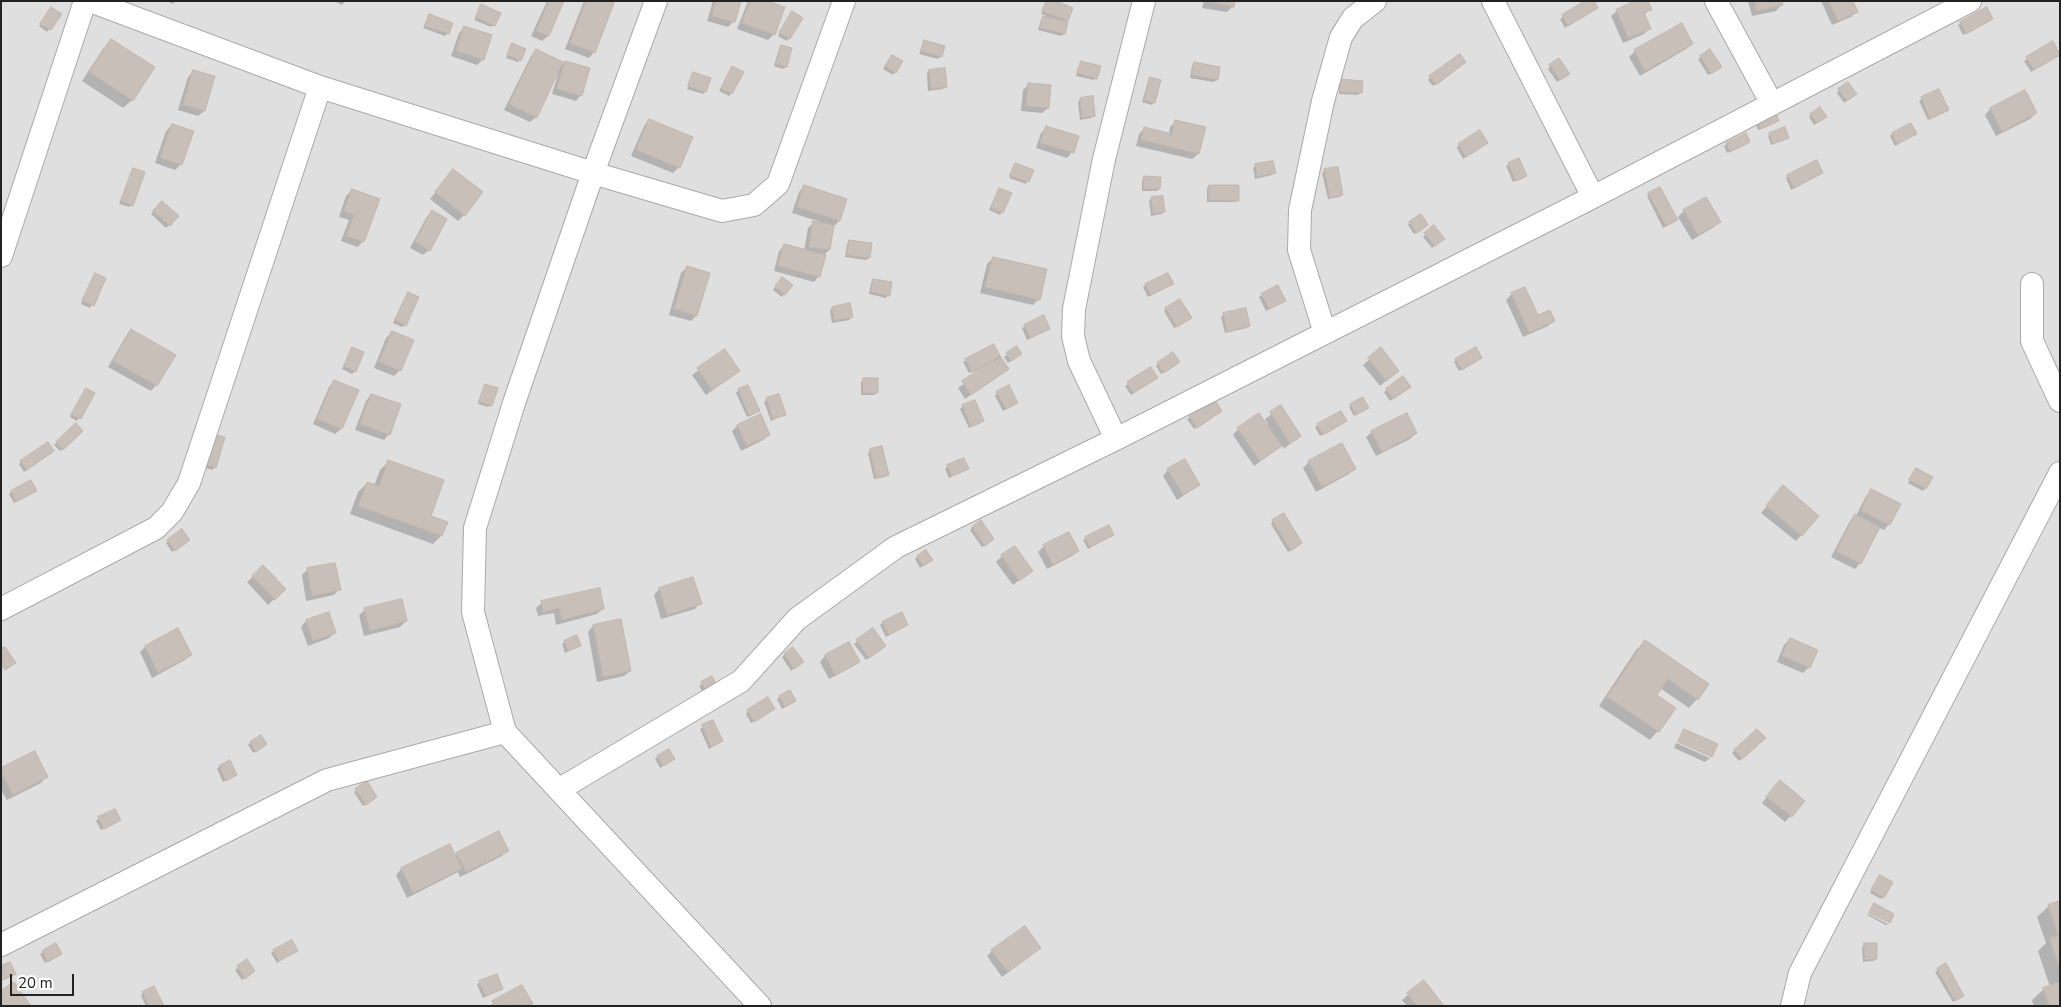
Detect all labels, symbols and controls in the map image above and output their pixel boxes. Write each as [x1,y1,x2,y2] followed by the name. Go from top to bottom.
[12,964,76,996] scale bar
[18,973,53,993] text: 20 m

